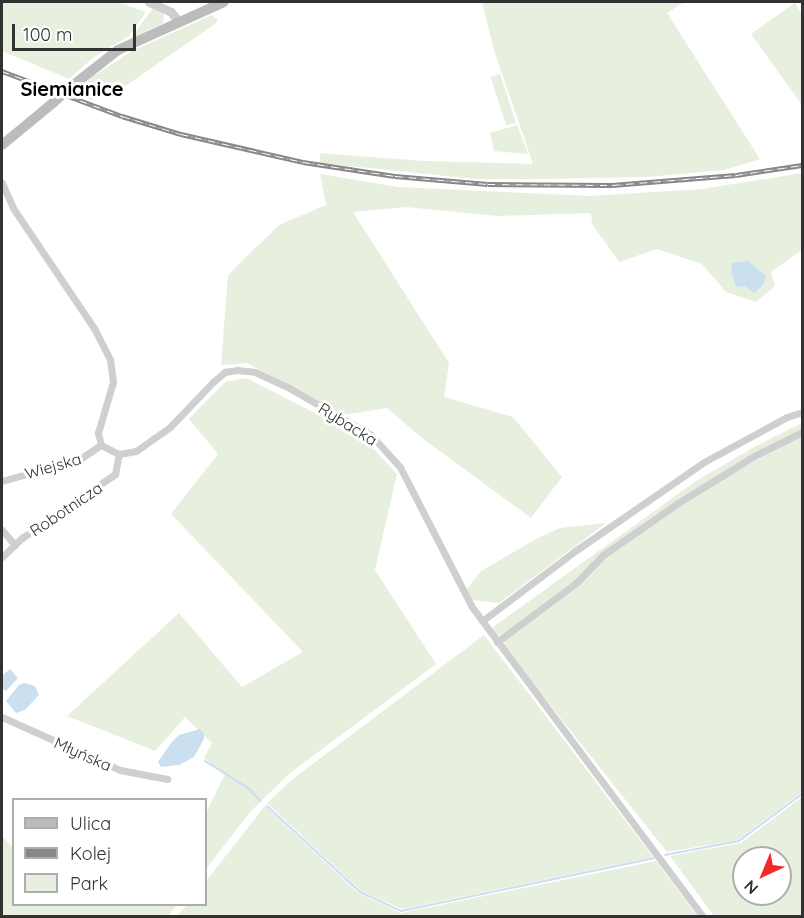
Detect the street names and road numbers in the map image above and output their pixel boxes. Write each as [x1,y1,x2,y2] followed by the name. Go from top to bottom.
[315,398,381,450] street label: Rybacka
[23,449,83,483] street label: Wiejska
[26,478,106,540] street label: Robotnicza
[51,733,115,775] street label: Młyńska

